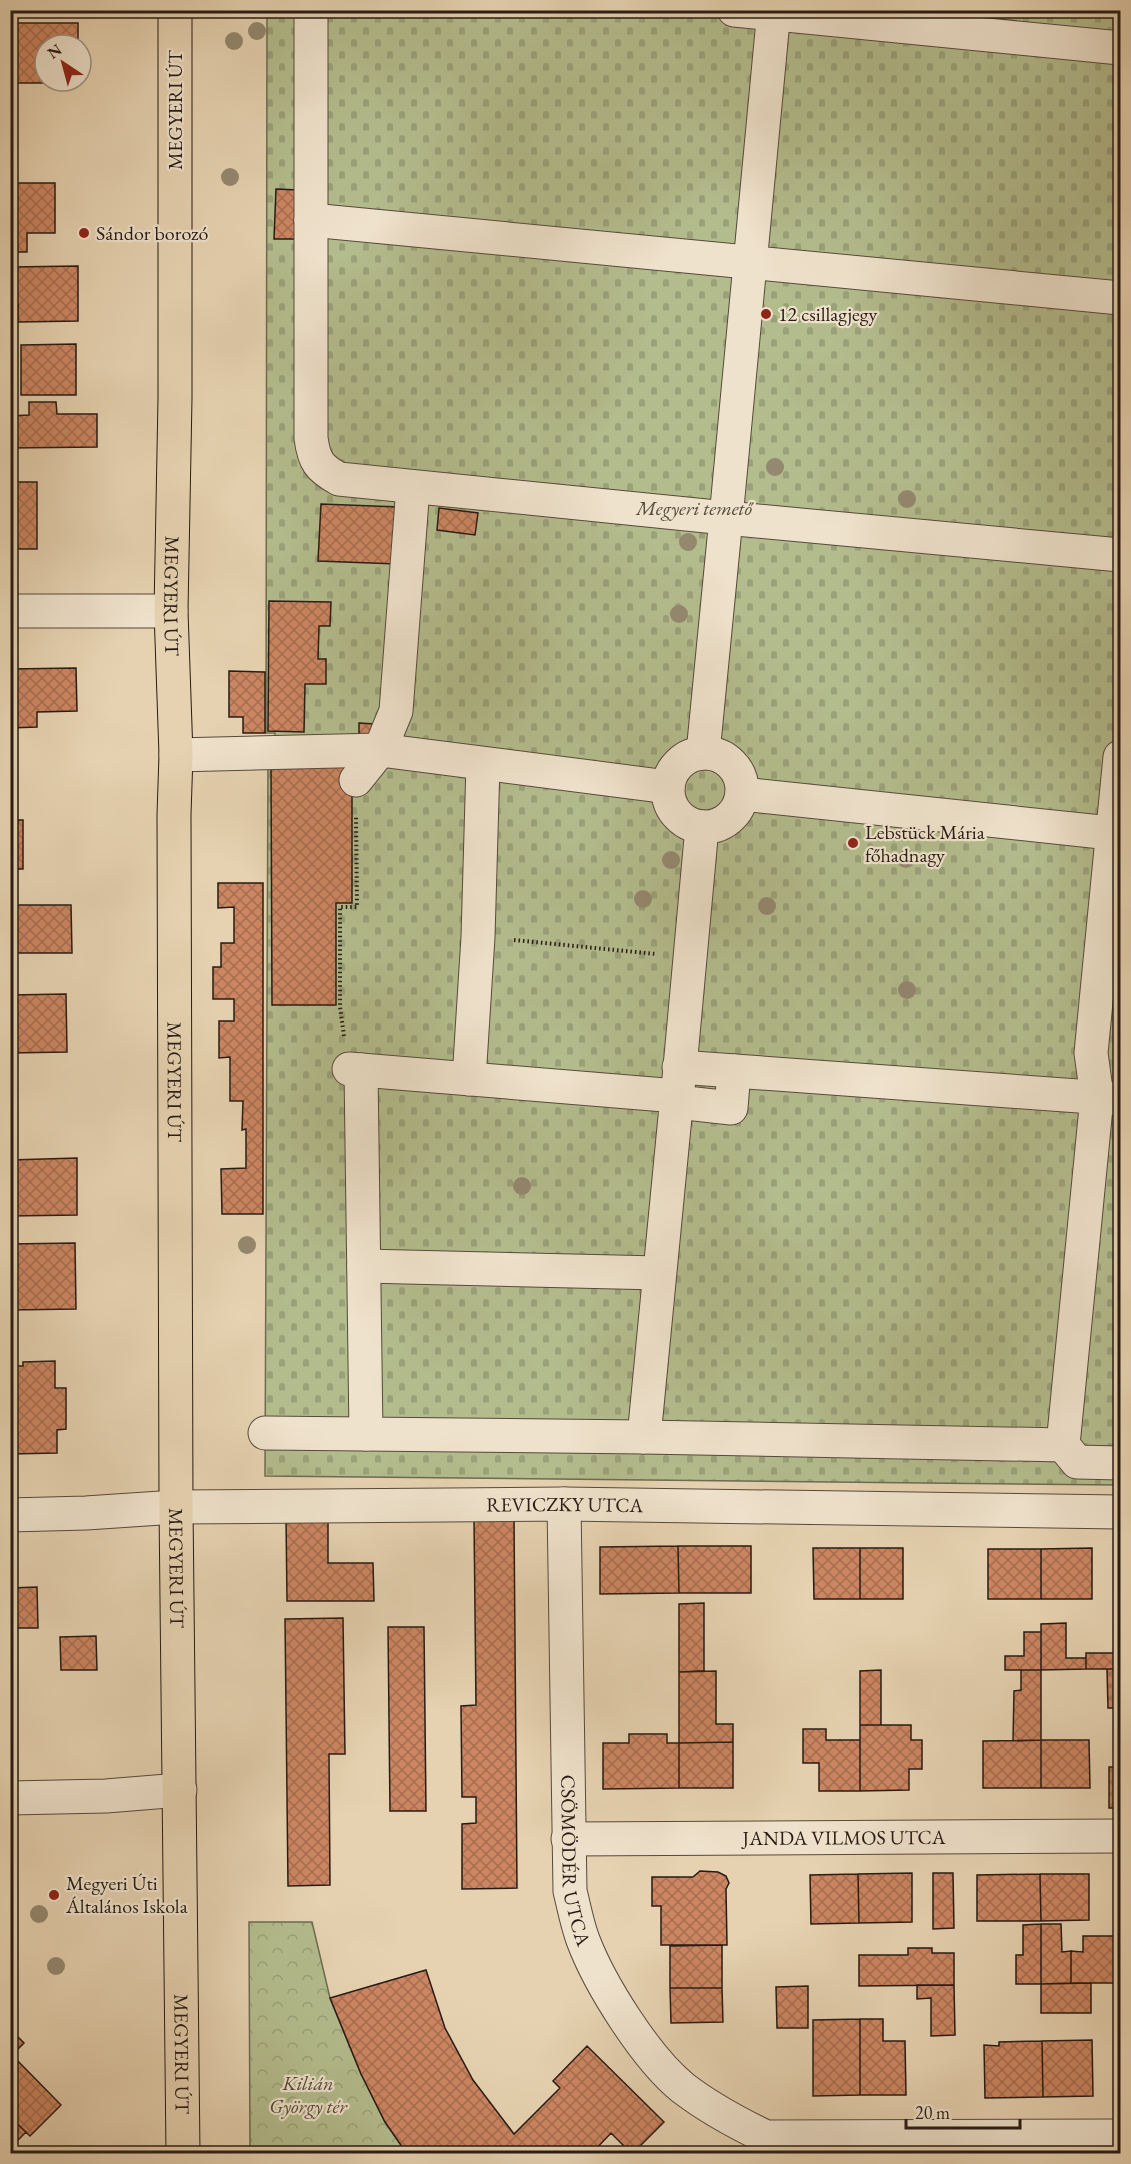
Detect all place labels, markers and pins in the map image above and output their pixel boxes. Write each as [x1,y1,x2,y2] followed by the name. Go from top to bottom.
[96,220,209,246] place label: Sándor borozó
[77,226,91,240] marker: Sándor borozó
[778,301,877,327] place label: 12 csillagjegy
[759,307,773,321] marker: 12 csillagjegy
[865,819,985,868] place label: Lebstück Mária főhadnagy
[846,836,860,850] marker: Lebstück Mária főhadnagy
[65,1870,188,1919] place label: Megyeri Úti Általános Iskola
[47,1888,61,1902] marker: Megyeri Úti Általános Iskola

